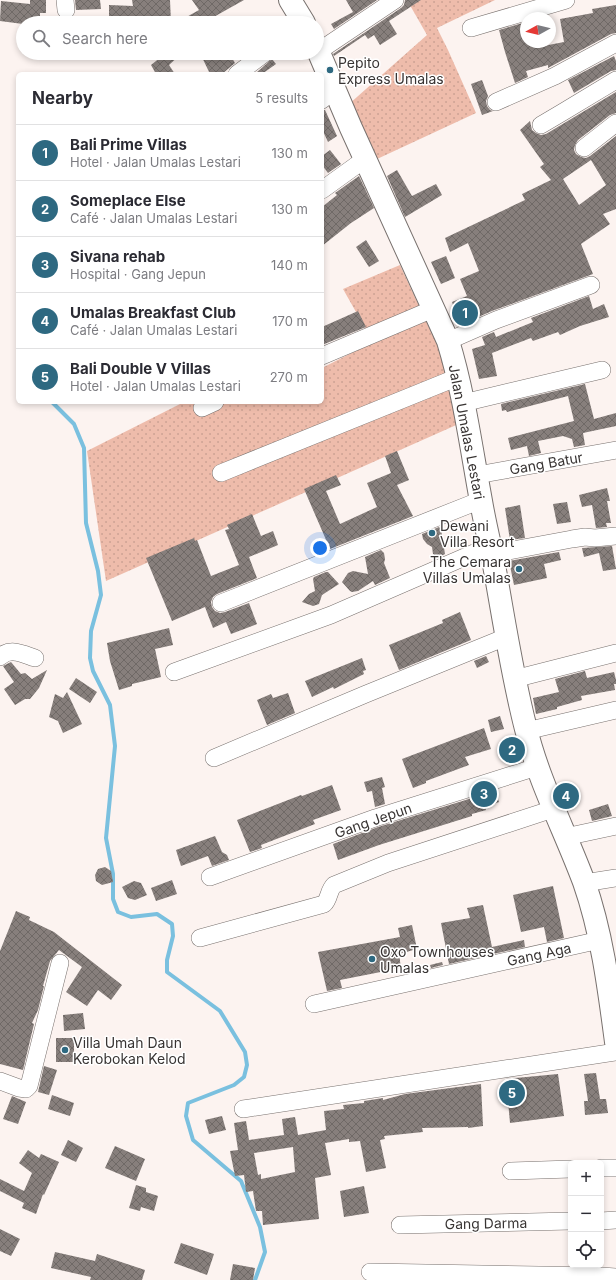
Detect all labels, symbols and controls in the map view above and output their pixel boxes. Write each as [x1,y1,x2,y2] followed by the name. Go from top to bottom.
[520,12,556,48] north arrow
[16,16,324,60] search box
[30,27,52,49] icon: search
[62,29,148,48] text: Search here
[338,54,444,87] place label: Pepito Express Umalas
[325,65,335,75] marker: Pepito Express Umalas
[32,88,93,108] text: Nearby
[255,90,308,106] text: 5 results
[70,135,187,154] text: Bali Prime Villas
[42,145,48,161] text: 1
[271,145,308,161] text: 130 m
[70,154,241,170] text: Hotel · Jalan Umalas Lestari
[70,191,186,210] text: Someplace Else
[41,201,49,217] text: 2
[271,201,308,217] text: 130 m
[70,210,237,226] text: Café · Jalan Umalas Lestari
[70,247,165,266] text: Sivana rehab
[41,257,49,273] text: 3
[271,257,308,273] text: 140 m
[70,266,206,282] text: Hospital · Gang Jepun
[452,298,478,328] pin: 1
[70,303,236,322] text: Umalas Breakfast Club
[41,313,49,329] text: 4
[272,313,308,329] text: 170 m
[70,322,237,338] text: Café · Jalan Umalas Lestari
[70,359,211,378] text: Bali Double V Villas
[446,363,488,501] street label: Jalan Umalas Lestari
[41,369,49,385] text: 5
[270,369,308,385] text: 270 m
[70,378,241,394] text: Hotel · Jalan Umalas Lestari
[508,448,584,478] street label: Gang Batur
[440,517,515,550] place label: Dewani Villa Resort
[427,528,437,538] marker: Dewani Villa Resort
[310,538,330,558] your location
[423,553,511,586] place label: The Cemara Villas Umalas
[514,564,524,574] marker: The Cemara Villas Umalas
[499,735,525,765] pin: 2
[471,779,497,809] pin: 3
[553,781,579,811] pin: 4
[332,799,414,841] street label: Gang Jepun
[505,939,573,969] street label: Gang Aga
[380,943,494,976] place label: Oxo Townhouses Umalas
[367,954,377,964] marker: Oxo Townhouses Umalas
[73,1034,186,1067] place label: Villa Umah Daun Kerobokan Kelod
[60,1045,70,1055] marker: Villa Umah Daun Kerobokan Kelod
[499,1078,525,1108] pin: 5
[568,1160,604,1268] map controls
[568,1160,604,1196] button: +
[568,1196,604,1232] button: −
[445,1214,527,1232] street label: Gang Darma
[568,1232,604,1268] button: locate

